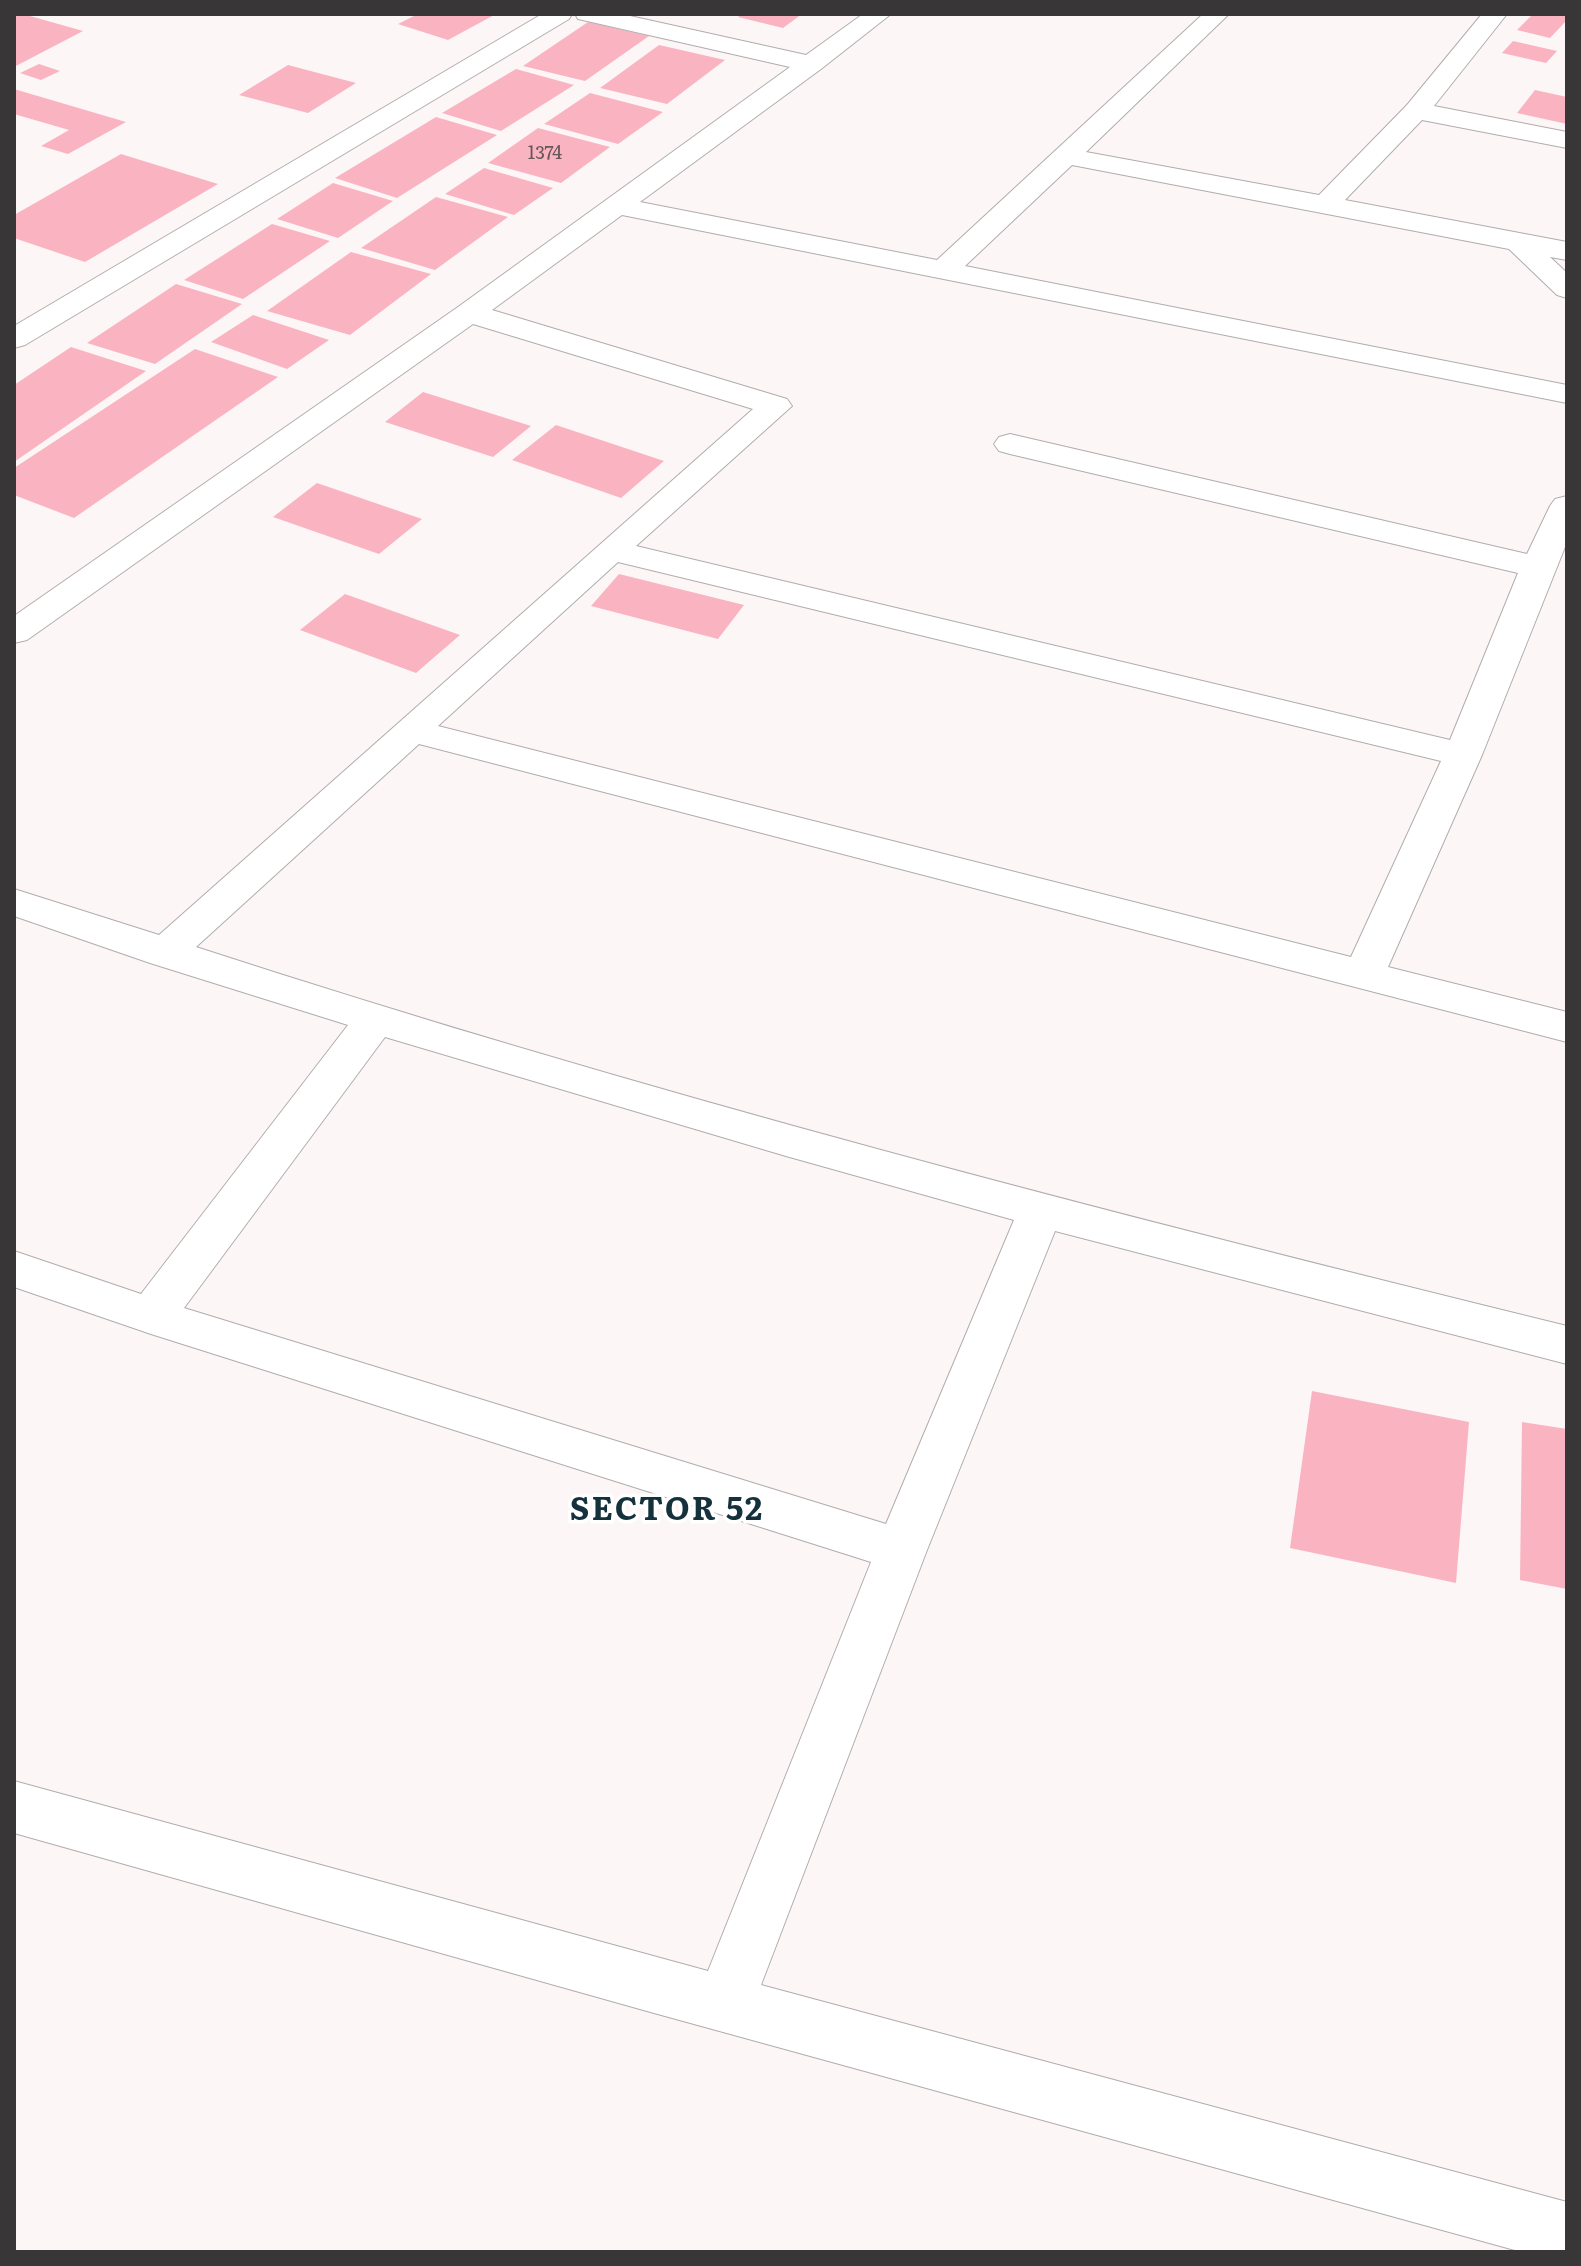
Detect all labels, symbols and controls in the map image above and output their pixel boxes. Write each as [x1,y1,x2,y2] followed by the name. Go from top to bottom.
[528,143,562,165] house number: 1374
[570,1492,764,1530] district label: SECTOR 52

